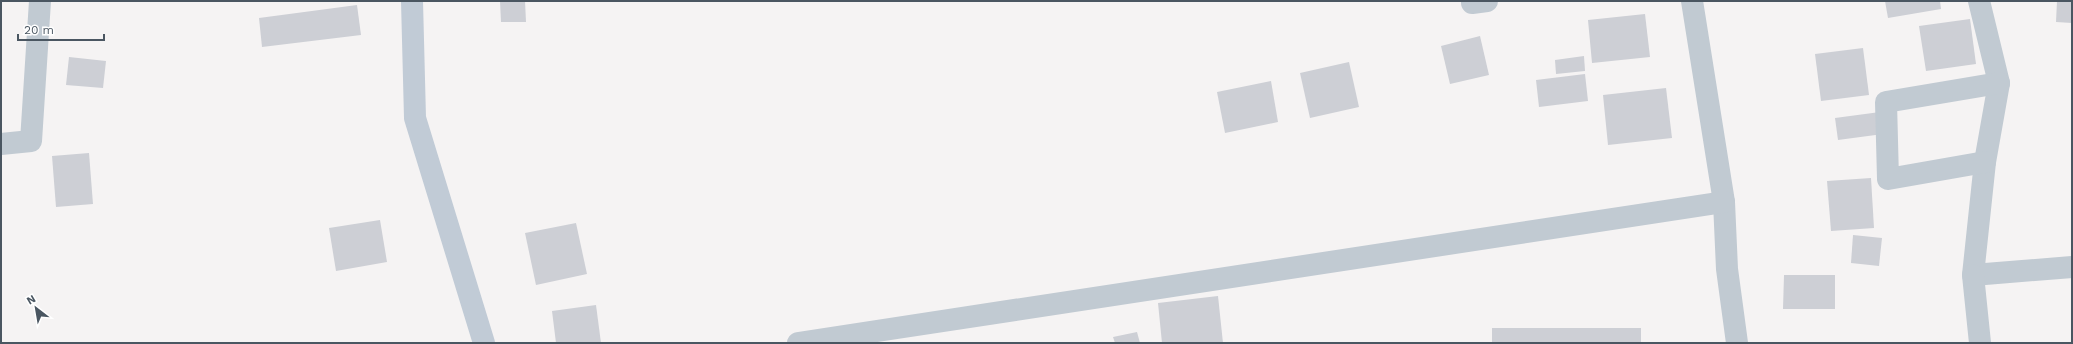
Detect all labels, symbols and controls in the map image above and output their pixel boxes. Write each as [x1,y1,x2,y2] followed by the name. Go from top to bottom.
[18,16,104,42] scale bar
[24,23,54,37] text: 20 m
[16,288,56,328] north arrow
[24,292,38,308] text: N

